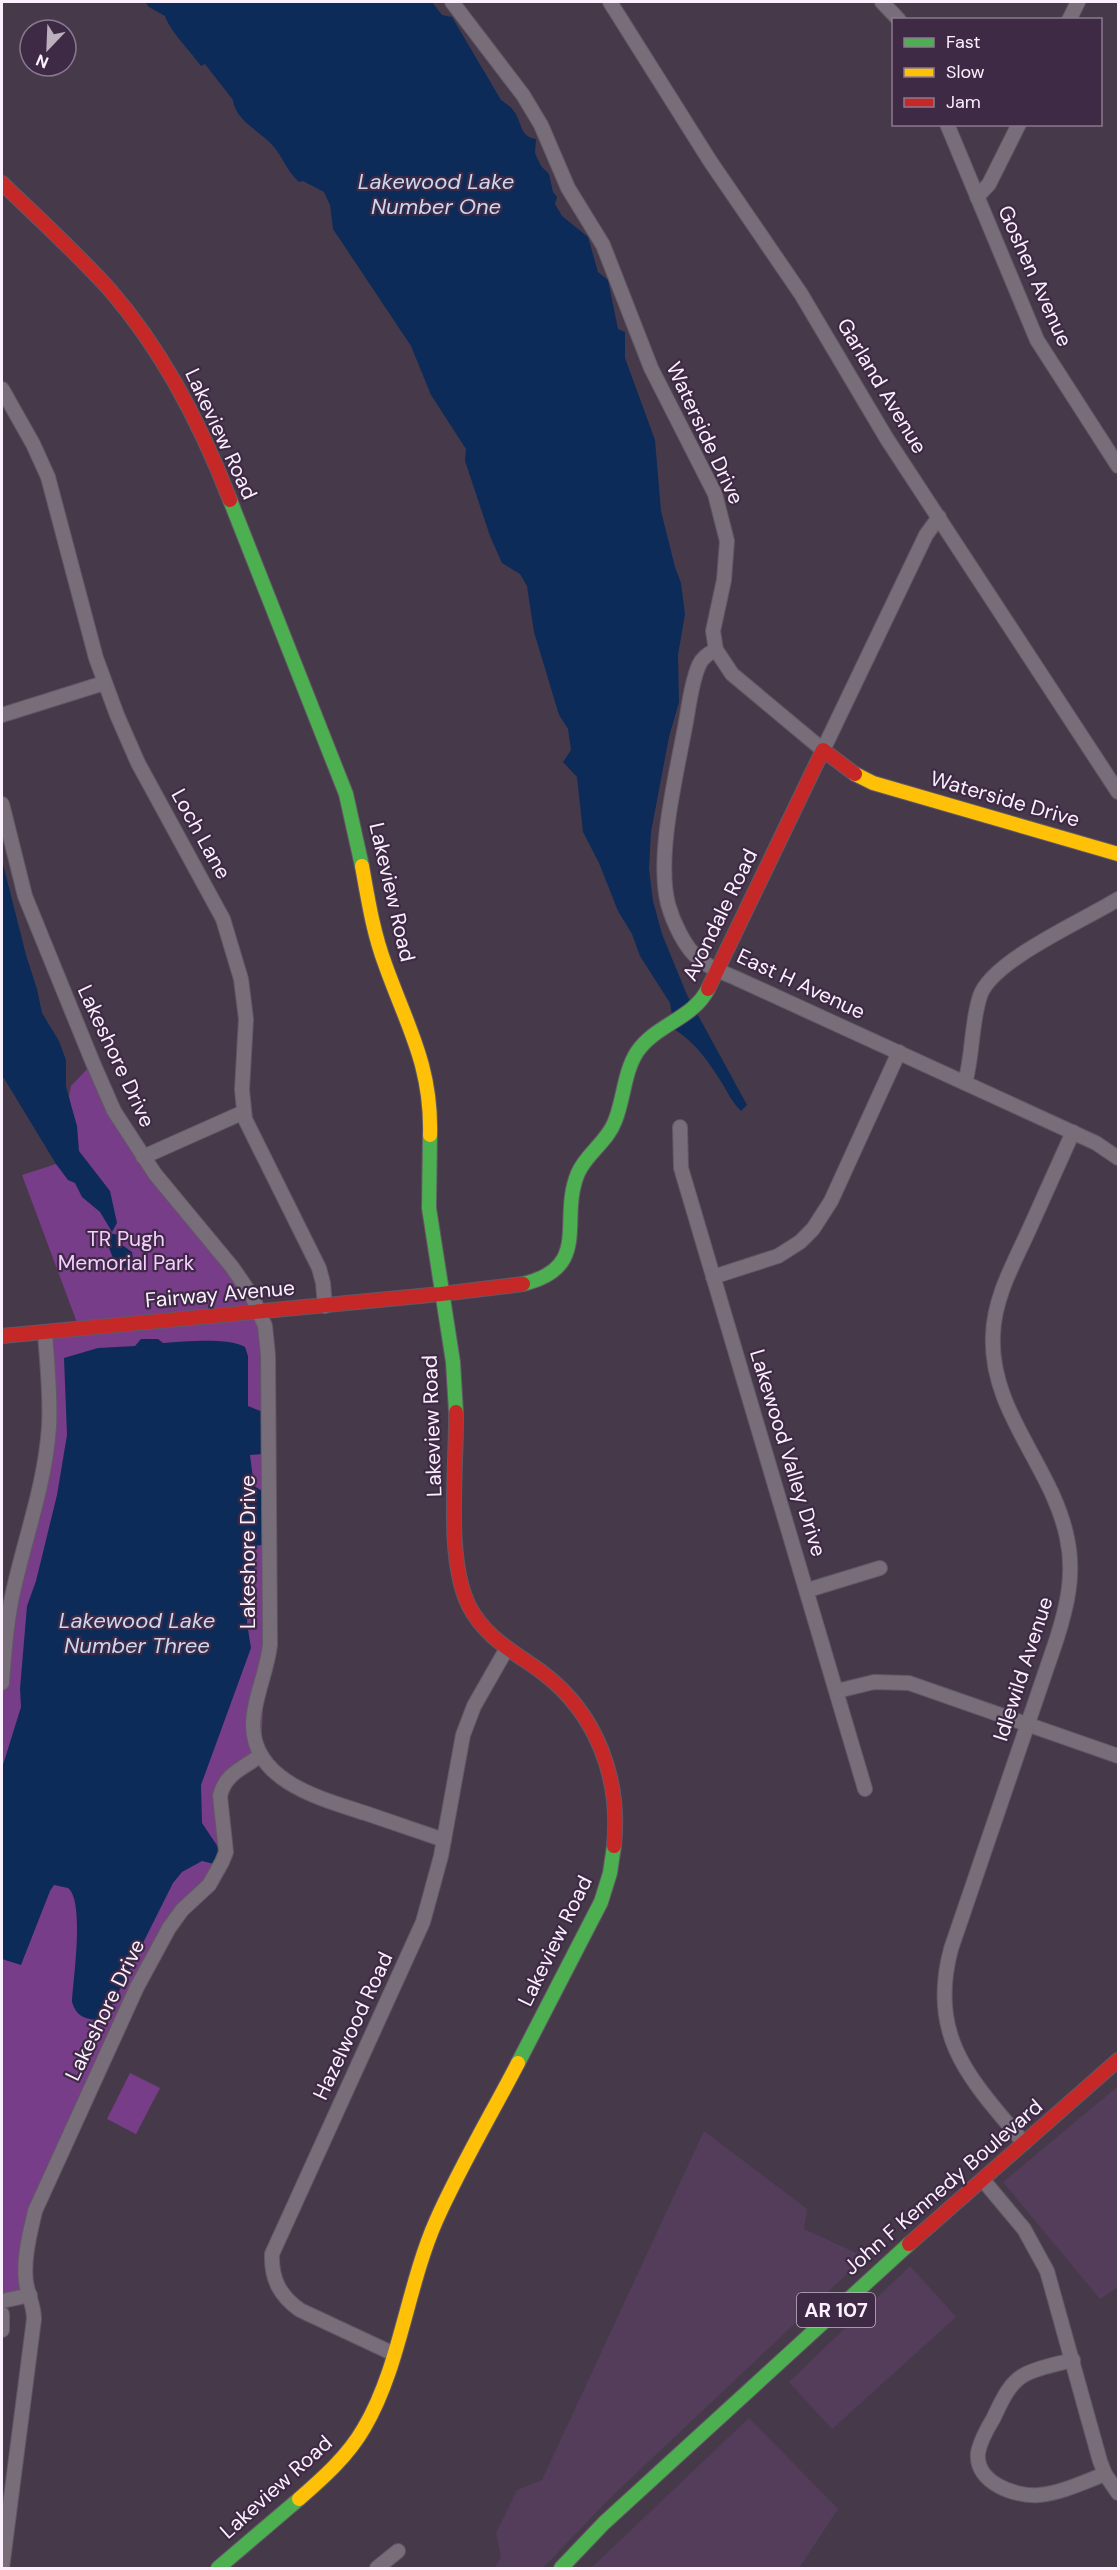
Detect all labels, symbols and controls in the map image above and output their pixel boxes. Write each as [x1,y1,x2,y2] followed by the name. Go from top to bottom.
[18,18,78,78] north arrow
[892,18,1102,126] legend
[946,30,981,54] text: Fast
[33,49,52,73] text: N
[946,60,985,84] text: Slow
[946,90,981,114] text: Jam
[358,167,514,221] water label: Lakewood Lake Number One
[991,201,1079,351] street label: Goshen Avenue
[830,313,934,459] street label: Garland Avenue
[660,357,750,509] street label: Waterside Drive
[178,364,264,504] street label: Lakeview Road
[927,764,1083,834] street label: Waterside Drive
[165,784,237,884] street label: Loch Lane
[362,820,422,964] street label: Lakeview Road
[676,844,764,986] street label: Avondale Road
[732,942,870,1026] street label: East H Avenue
[71,980,161,1132] street label: Lakeshore Drive
[58,1225,195,1277] park label: TR Pugh Memorial Park
[144,1274,296,1314] street label: Fairway Avenue
[743,1346,833,1560] street label: Lakewood Valley Drive
[416,1355,448,1497] street label: Lakeview Road
[234,1475,262,1629] street label: Lakeshore Drive
[986,1593,1060,1745] street label: Idlewild Avenue
[59,1606,215,1660] water label: Lakewood Lake Number Three
[511,1871,599,2011] street label: Lakeview Road
[59,1935,151,2085] street label: Lakeshore Drive
[306,1948,400,2104] street label: Hazelwood Road
[837,2093,1049,2281] street label: John F Kennedy Boulevard
[797,2293,875,2327] road number: AR 107
[214,2429,338,2545] street label: Lakeview Road

